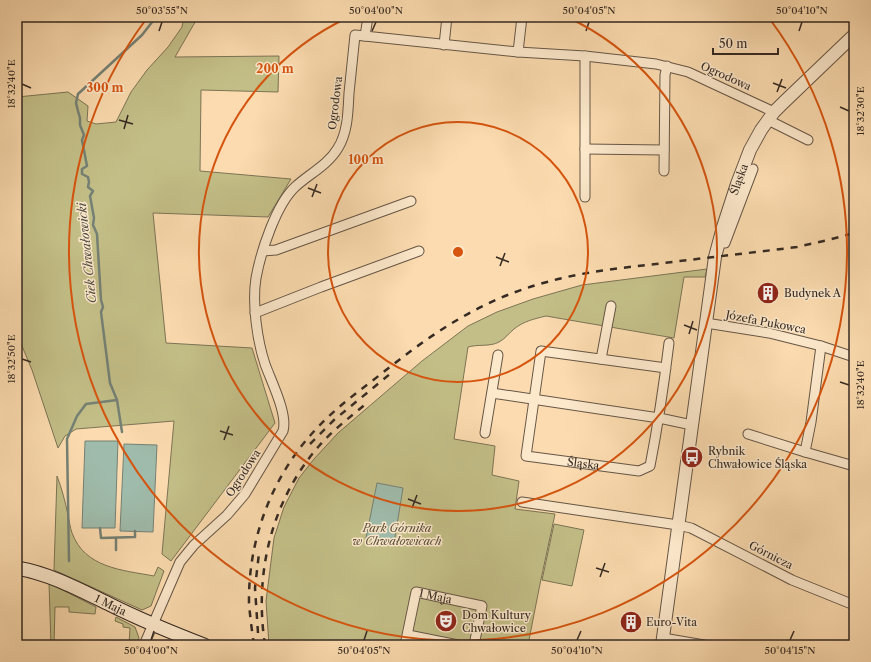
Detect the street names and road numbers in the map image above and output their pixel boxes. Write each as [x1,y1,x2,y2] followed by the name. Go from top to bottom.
[699,59,754,93] street label: Ogrodowa
[325,75,345,131] street label: Ogrodowa
[727,161,751,197] street label: Śląska
[723,307,808,337] street label: Józefa Pukowca
[222,446,264,499] street label: Ogrodowa
[566,455,600,473] street label: Śląska
[747,538,796,572] street label: Górnicza
[418,586,453,606] street label: 1 Maja
[93,591,129,618] street label: 1 Maja

